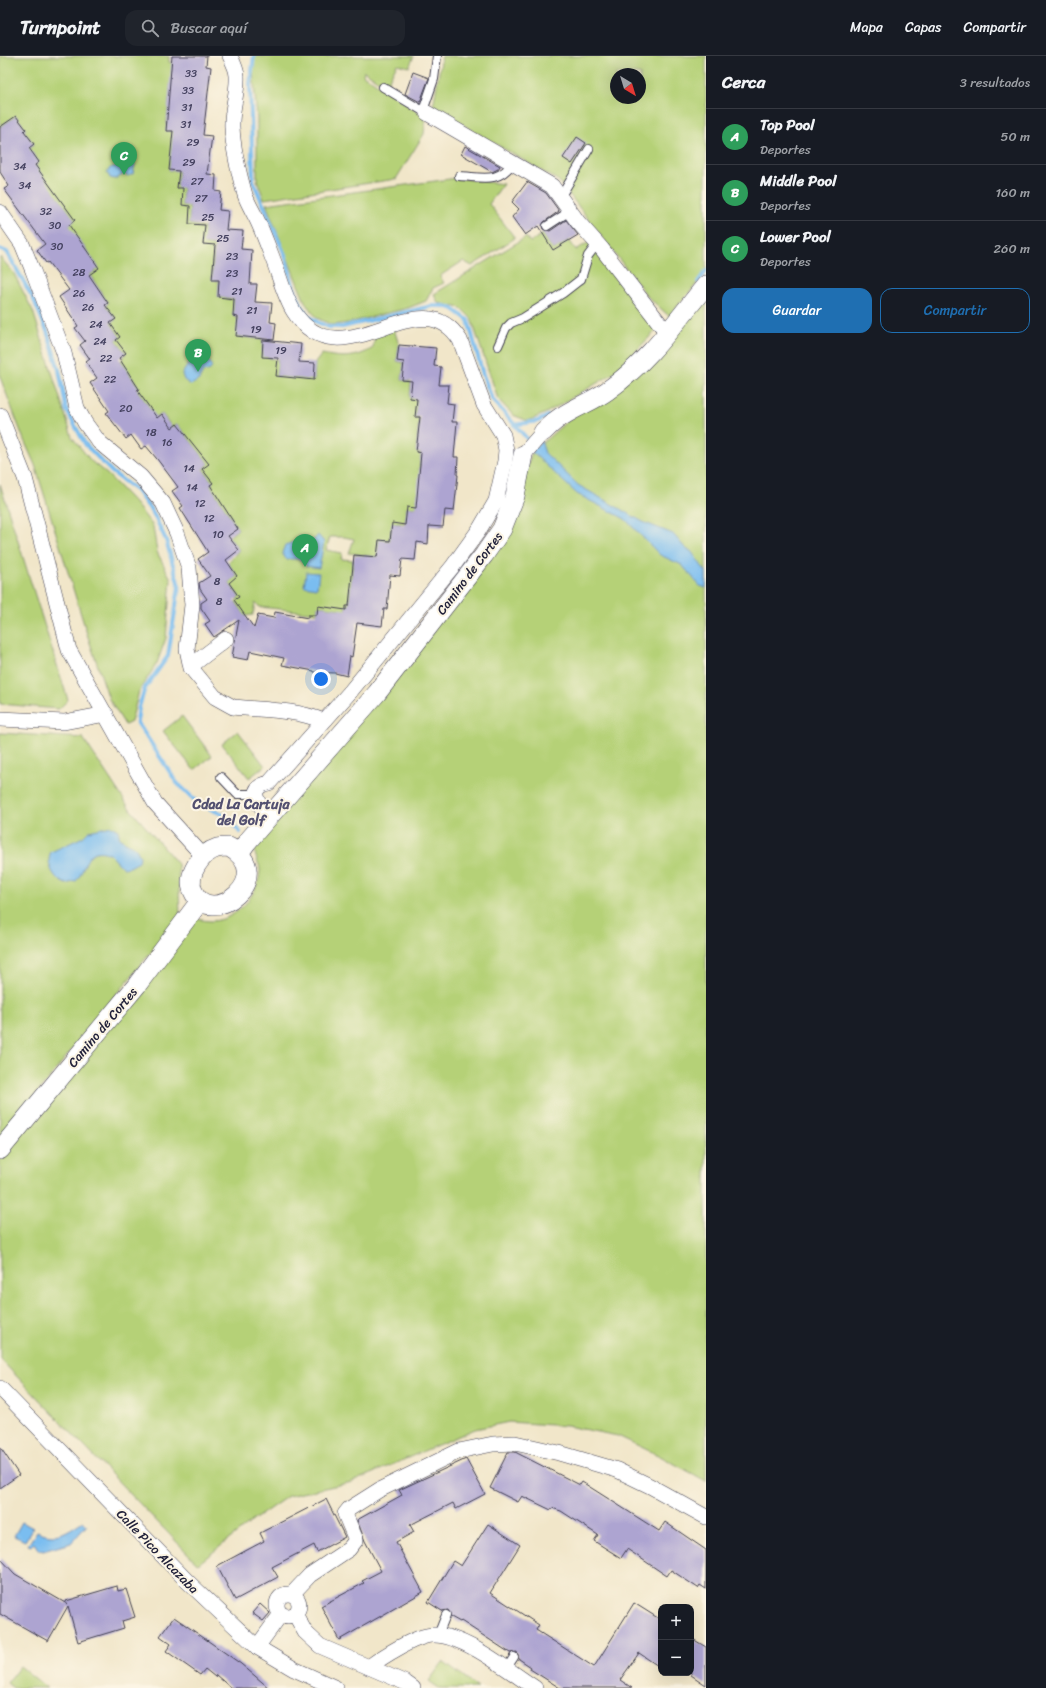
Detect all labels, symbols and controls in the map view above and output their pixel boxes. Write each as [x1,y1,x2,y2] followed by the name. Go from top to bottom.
[125,10,405,46] search box
[20,11,101,44] text: Turnpoint
[171,15,247,41] text: Buscar aquí
[850,15,883,40] text: Mapa
[905,15,942,40] text: Capas
[964,15,1026,40] text: Compartir
[139,17,161,39] icon: search
[185,64,197,83] house number: 33
[722,67,765,97] text: Cerca
[610,68,646,104] north arrow
[960,71,1030,94] text: 3 resultados
[182,81,194,100] house number: 33
[182,98,193,117] house number: 31
[760,112,815,138] text: Top Pool
[181,115,192,134] house number: 31
[731,125,739,148] text: A
[1000,125,1030,148] text: 50 m
[186,133,200,152] house number: 29
[760,138,811,161] text: Deportes
[111,142,137,175] pin: C
[182,153,196,172] house number: 29
[14,157,27,176] house number: 34
[760,168,837,194] text: Middle Pool
[191,172,204,191] house number: 27
[19,176,32,195] house number: 34
[731,181,739,204] text: B
[995,181,1030,204] text: 160 m
[195,189,208,208] house number: 27
[760,194,811,217] text: Deportes
[40,202,53,221] house number: 32
[201,208,215,227] house number: 25
[49,216,62,235] house number: 30
[760,224,831,250] text: Lower Pool
[216,229,230,248] house number: 25
[51,237,64,256] house number: 30
[731,237,739,260] text: C
[994,237,1030,260] text: 260 m
[226,247,238,266] house number: 23
[760,250,811,273] text: Deportes
[73,263,86,282] house number: 28
[226,264,238,283] house number: 23
[231,282,243,301] house number: 21
[73,284,85,303] house number: 26
[722,288,872,333] button: Guardar
[880,288,1030,333] button: Compartir
[82,298,94,317] house number: 26
[246,301,258,320] house number: 21
[89,315,103,334] house number: 24
[250,320,262,339] house number: 19
[93,332,107,351] house number: 24
[185,339,211,372] pin: B
[275,341,287,360] house number: 19
[100,349,113,368] house number: 22
[104,370,117,389] house number: 22
[119,399,133,418] house number: 20
[145,423,157,442] house number: 18
[162,433,172,452] house number: 16
[183,459,195,478] house number: 14
[186,478,198,497] house number: 14
[194,494,206,513] house number: 12
[203,509,215,528] house number: 12
[212,525,224,544] house number: 10
[430,526,509,620] street label: Camino de Cortes
[292,534,318,567] pin: A
[214,572,221,591] house number: 8
[216,592,223,611] house number: 8
[311,669,331,689] your location
[191,792,291,833] district label: Cdad La Cartuja del Golf
[62,981,144,1073] street label: Camino de Cortes
[111,1503,205,1600] street label: Calle Pico Alcazaba
[658,1604,694,1676] map controls
[658,1604,694,1640] button: +
[658,1640,694,1676] button: −

